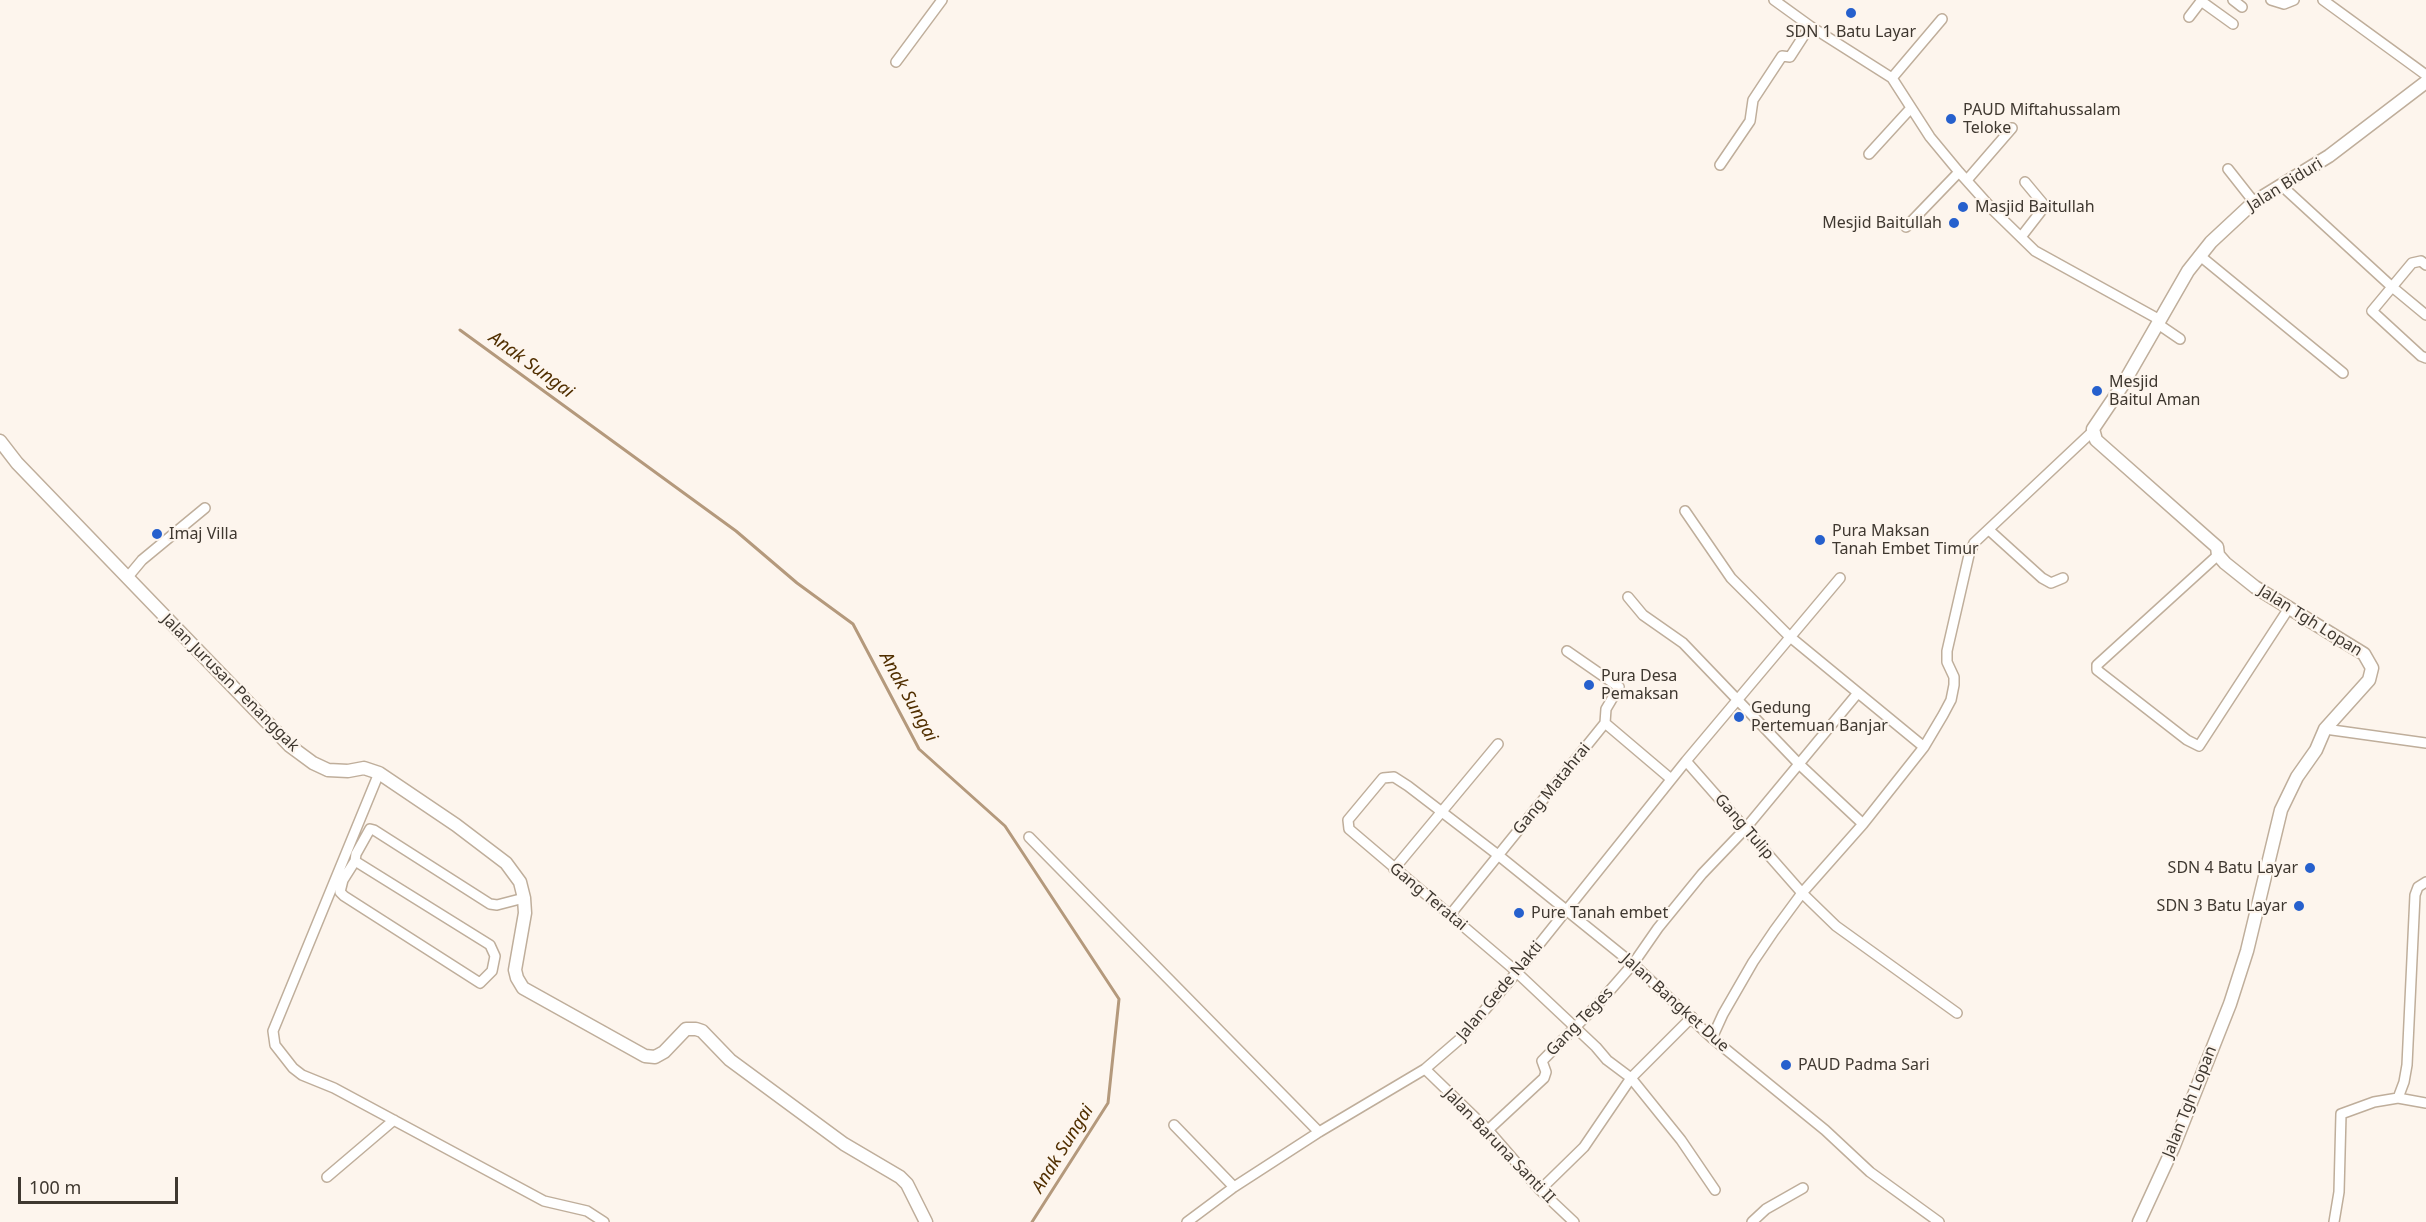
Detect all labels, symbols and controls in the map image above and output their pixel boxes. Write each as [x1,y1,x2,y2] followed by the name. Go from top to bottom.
[1844,6,1858,20] marker: SDN 1 Batu Layar
[1786,22,1916,42] place label: SDN 1 Batu Layar
[1963,100,2121,138] place label: PAUD Miftahussalam Teloke
[1944,112,1958,126] marker: PAUD Miftahussalam Teloke
[2244,154,2326,216] street label: Jalan Biduri
[1975,197,2095,217] place label: Masjid Baitullah
[1956,200,1970,214] marker: Masjid Baitullah
[1822,213,1942,233] place label: Mesjid Baitullah
[1947,216,1961,230] marker: Mesjid Baitullah
[484,327,578,403] water label: Anak Sungai
[2109,372,2201,410] place label: Mesjid Baitul Aman
[2090,384,2104,398] marker: Mesjid Baitul Aman
[1832,521,1979,559] place label: Pura Maksan Tanah Embet Timur
[169,524,238,544] place label: Imaj Villa
[150,527,164,541] marker: Imaj Villa
[1813,533,1827,547] marker: Pura Maksan Tanah Embet Timur
[2254,581,2366,661] street label: Jalan Tgh Lopan
[157,610,303,756] street label: Jalan Jurusan Penanggak
[874,648,942,746] water label: Anak Sungai
[1601,666,1679,704] place label: Pura Desa Pemaksan
[1582,678,1596,692] marker: Pura Desa Pemaksan
[1751,698,1888,736] place label: Gedung Pertemuan Banjar
[1732,710,1746,724] marker: Gedung Pertemuan Banjar
[1509,739,1595,839] street label: Gang Matahrai
[1710,790,1778,864] street label: Gang Tulip
[2168,858,2298,878] place label: SDN 4 Batu Layar
[1385,859,1471,935] street label: Gang Teratai
[2303,861,2317,875] marker: SDN 4 Batu Layar
[2157,896,2287,916] place label: SDN 3 Batu Layar
[2292,899,2306,913] marker: SDN 3 Batu Layar
[1531,903,1668,923] place label: Pure Tanah embet
[1512,906,1526,920] marker: Pure Tanah embet
[1453,937,1547,1045] street label: Jalan Gede Nakti
[1617,950,1733,1056] street label: Jalan Bangket Due
[1543,984,1617,1060] street label: Gang Teges
[2159,1043,2221,1161] street label: Jalan Tgh Lopan
[1798,1055,1930,1075] place label: PAUD Padma Sari
[1779,1058,1793,1072] marker: PAUD Padma Sari
[1439,1085,1559,1207] street label: Jalan Baruna Santi II
[1027,1101,1099,1197] water label: Anak Sungai
[21,1165,182,1203] scale bar
[29,1175,81,1199] text: 100 m

